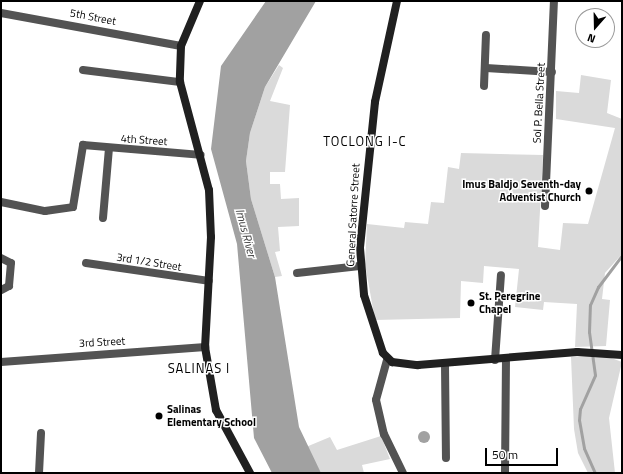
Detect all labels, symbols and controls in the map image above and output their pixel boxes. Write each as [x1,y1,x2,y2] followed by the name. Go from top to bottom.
[69,6,117,28] street label: 5th Street
[575,8,615,48] north arrow
[585,30,598,47] text: N
[530,62,548,144] street label: Sol P. Bella Street
[120,132,168,148] street label: 4th Street
[323,133,407,149] district label: TOCLONG I-C
[344,163,362,267] street label: General Satorre Street
[462,178,581,204] place label: Imus Baldjo Seventh-day Adventist Church
[584,186,594,196] marker: Imus Baldjo Seventh-day Adventist Church
[233,207,259,259] water label: Imus River
[116,250,182,274] street label: 3rd 1/2 Street
[479,290,540,316] place label: St. Peregrine Chapel
[466,298,476,308] marker: St. Peregrine Chapel
[78,334,126,350] street label: 3rd Street
[168,360,230,376] district label: SALINAS I
[167,403,256,429] place label: Salinas Elementary School
[154,411,164,421] marker: Salinas Elementary School
[487,440,560,466] scale bar
[492,445,518,464] text: 50 m

